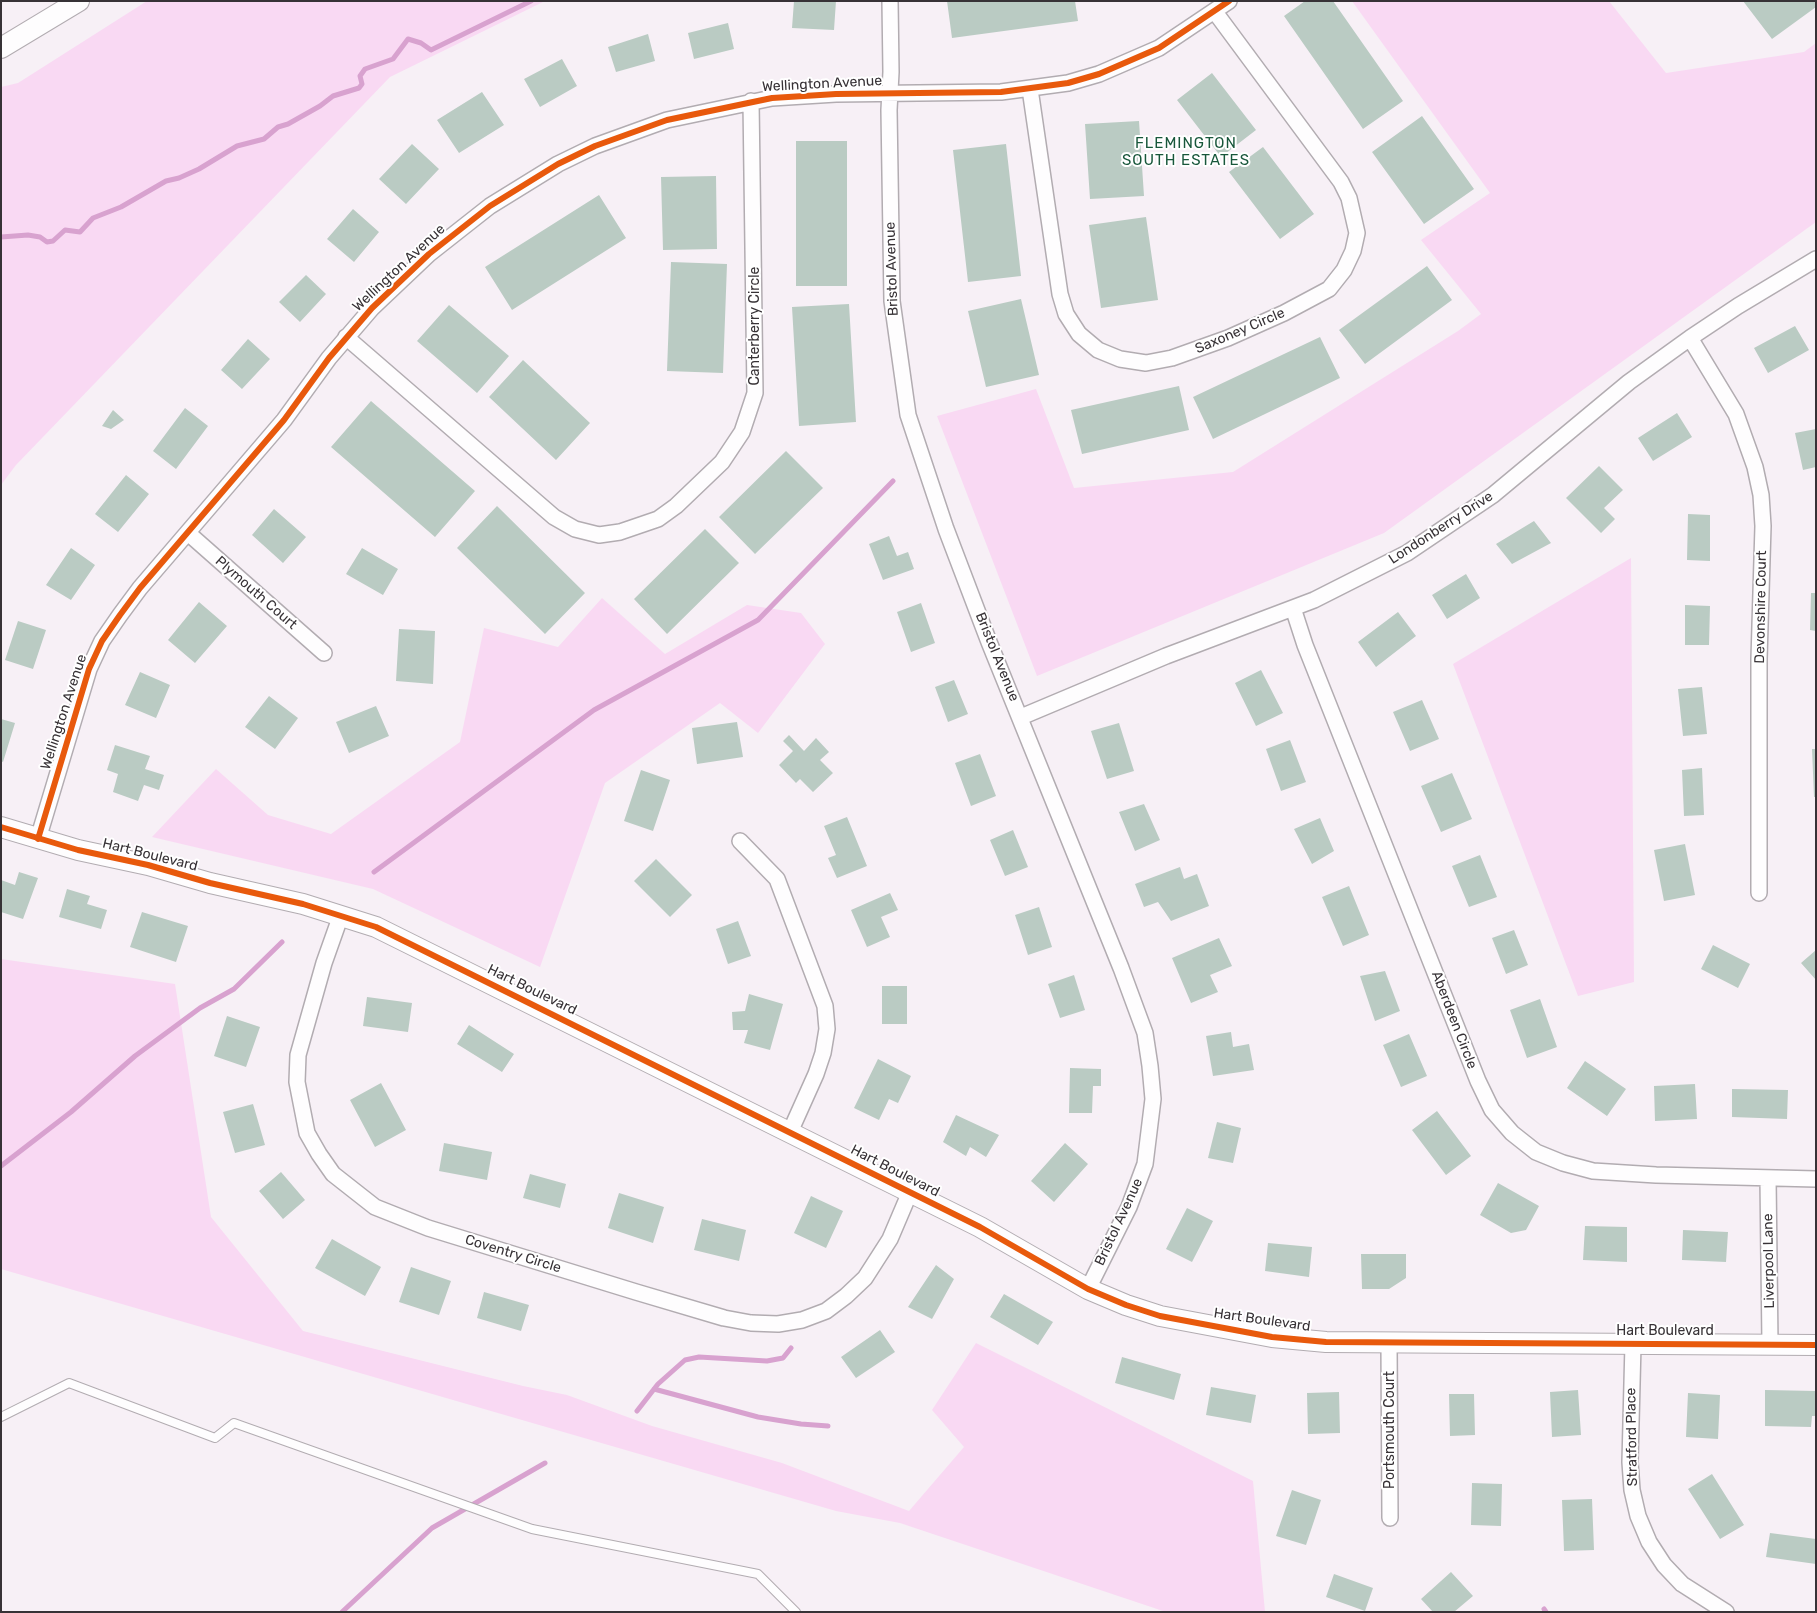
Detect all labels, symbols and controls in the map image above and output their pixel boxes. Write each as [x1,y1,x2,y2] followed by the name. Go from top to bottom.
[762,72,882,96] street label: Wellington Avenue
[1120,135,1252,170] district label: FLEMINGTON SOUTH ESTATES
[349,221,449,315] street label: Wellington Avenue
[882,221,902,317] street label: Bristol Avenue
[747,267,763,385] street label: Canterberry Circle
[1193,305,1287,357] street label: Saxoney Circle
[1386,488,1496,568] street label: Londonberry Drive
[1752,550,1770,664] street label: Devonshire Court
[212,553,300,633] street label: Plymouth Court
[971,610,1023,704] street label: Bristol Avenue
[37,652,91,772] street label: Wellington Avenue
[101,835,199,875] street label: Hart Boulevard
[485,961,579,1019] street label: Hart Boulevard
[1428,969,1480,1071] street label: Aberdeen Circle
[848,1141,942,1201] street label: Hart Boulevard
[1091,1176,1147,1268] street label: Bristol Avenue
[1760,1213,1778,1309] street label: Liverpool Lane
[463,1231,563,1277] street label: Coventry Circle
[1213,1305,1311,1335] street label: Hart Boulevard
[1616,1323,1714,1339] street label: Hart Boulevard
[1382,1371,1398,1489] street label: Portsmouth Court
[1623,1388,1641,1486] street label: Stratford Place

